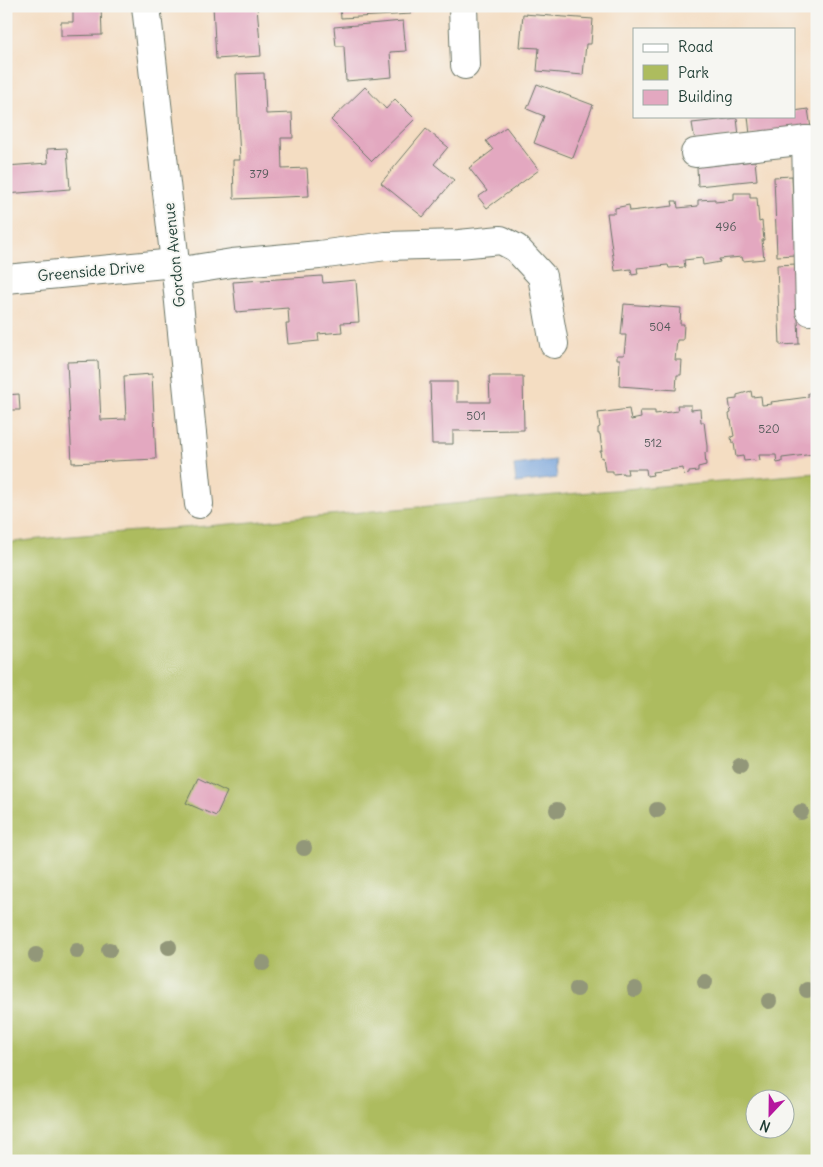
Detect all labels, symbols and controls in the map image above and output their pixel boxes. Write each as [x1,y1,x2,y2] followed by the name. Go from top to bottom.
[633,28,796,118] legend
[678,37,713,56] text: Road
[678,63,709,82] text: Park
[678,87,733,106] text: Building
[249,166,269,181] house number: 379
[159,202,189,308] street label: Gordon Avenue
[716,219,736,234] house number: 496
[37,257,145,285] street label: Greenside Drive
[649,319,671,334] house number: 504
[466,408,486,423] house number: 501
[758,421,780,436] house number: 520
[644,435,663,450] house number: 512
[746,1090,796,1140] north arrow
[757,1116,773,1136] text: N

